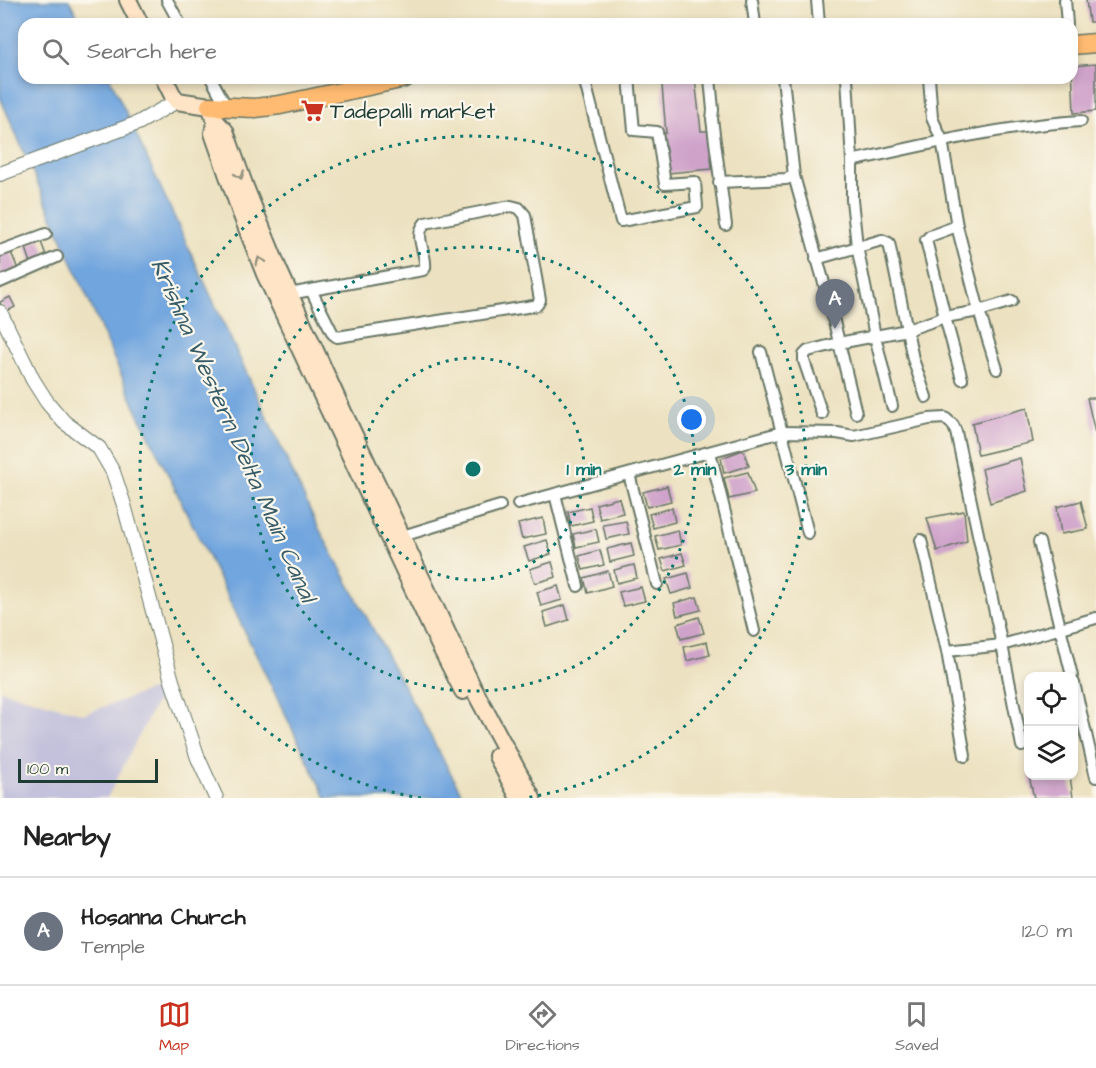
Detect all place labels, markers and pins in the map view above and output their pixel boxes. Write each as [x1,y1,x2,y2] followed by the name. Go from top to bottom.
[330,96,495,127] place label: Tadepalli market
[299,97,325,123] supermarket icon: Tadepalli market
[816,280,854,329] pin: A
[463,459,483,479] centre of rings

